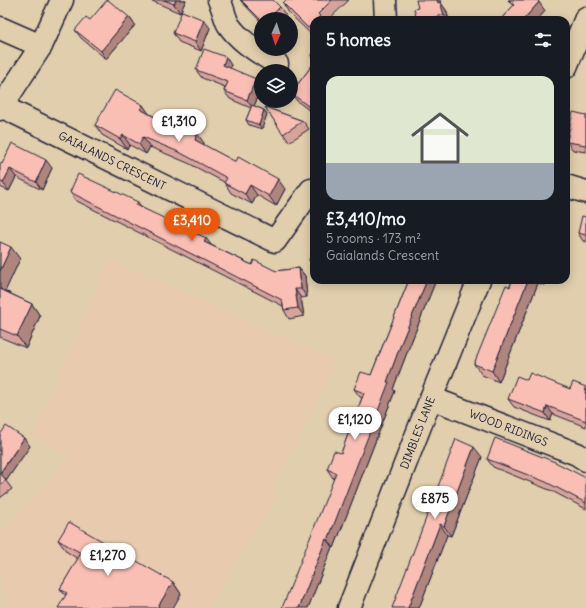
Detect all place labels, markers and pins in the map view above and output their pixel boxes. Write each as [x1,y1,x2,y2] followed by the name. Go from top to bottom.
[146,109,212,143] pin: £1,310
[159,208,225,242] pin: £3,410
[322,407,388,441] pin: £1,120
[411,486,459,520] pin: £875
[75,543,141,577] pin: £1,270

